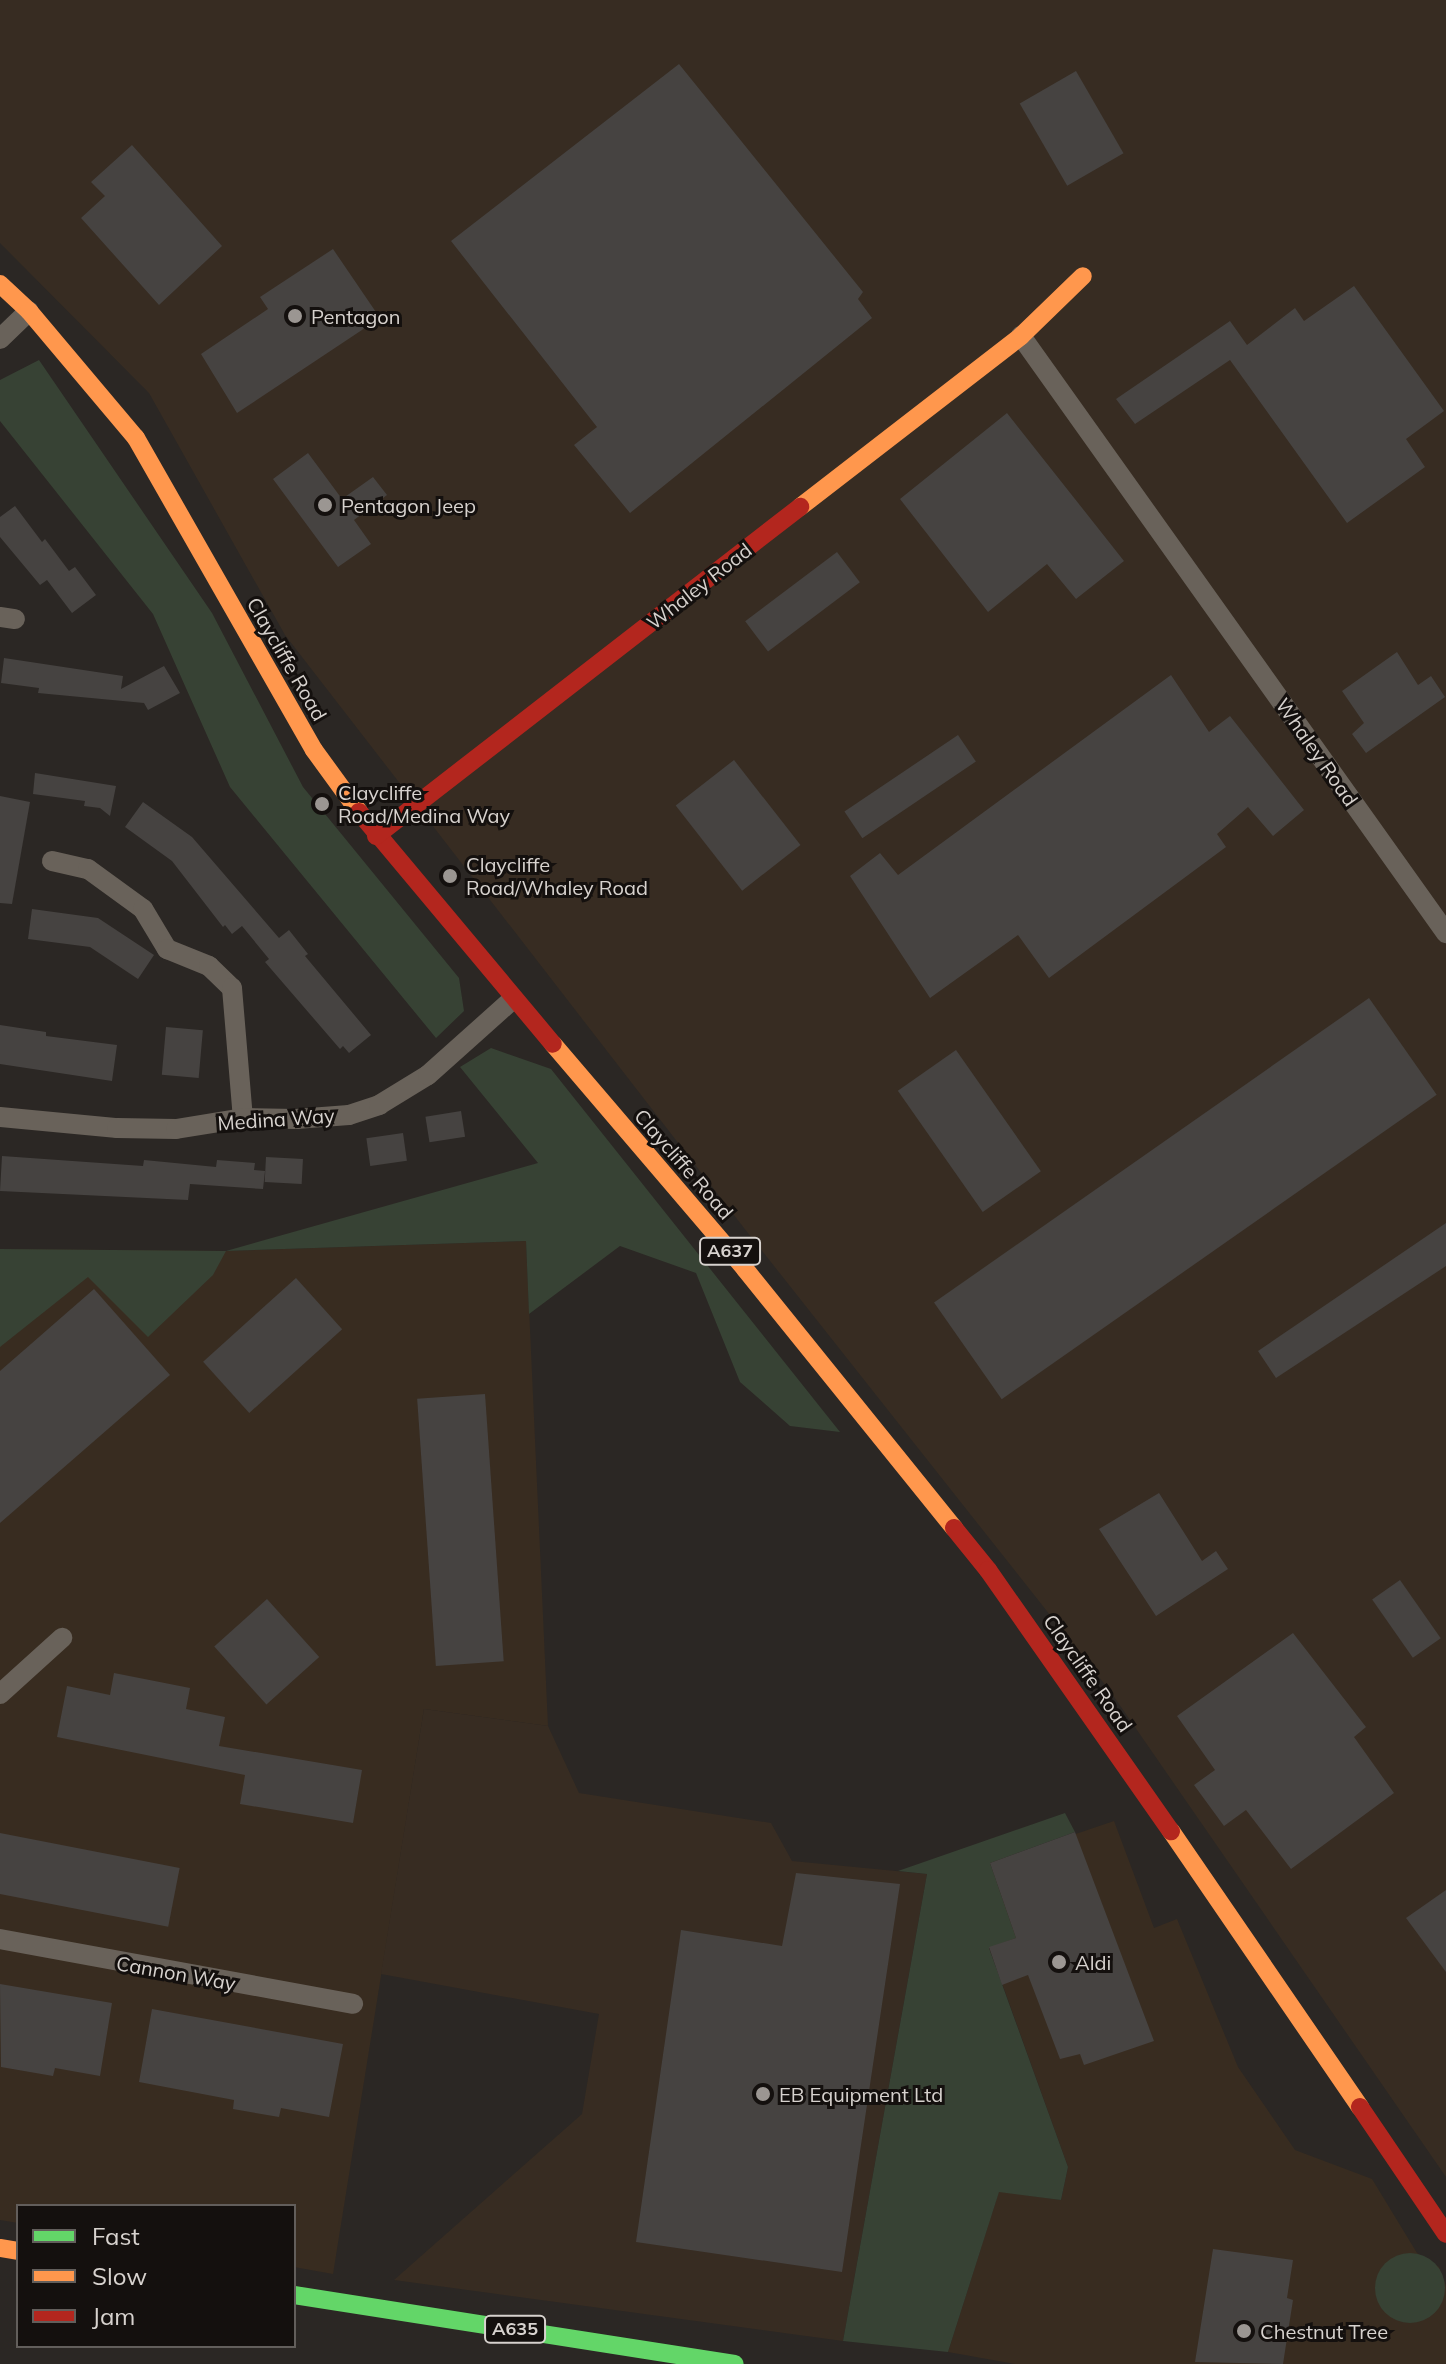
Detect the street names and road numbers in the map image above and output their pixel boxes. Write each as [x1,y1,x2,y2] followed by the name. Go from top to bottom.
[642,538,756,634] street label: Whaley Road
[242,593,332,725] street label: Claycliffe Road
[1271,693,1363,811] street label: Whaley Road
[217,1103,335,1135] street label: Medina Way
[630,1104,738,1224] street label: Claycliffe Road
[698,1237,762,1265] road number: A637
[1039,1609,1137,1737] street label: Claycliffe Road
[114,1951,238,1995] street label: Cannon Way
[483,2315,547,2343] road number: A635

